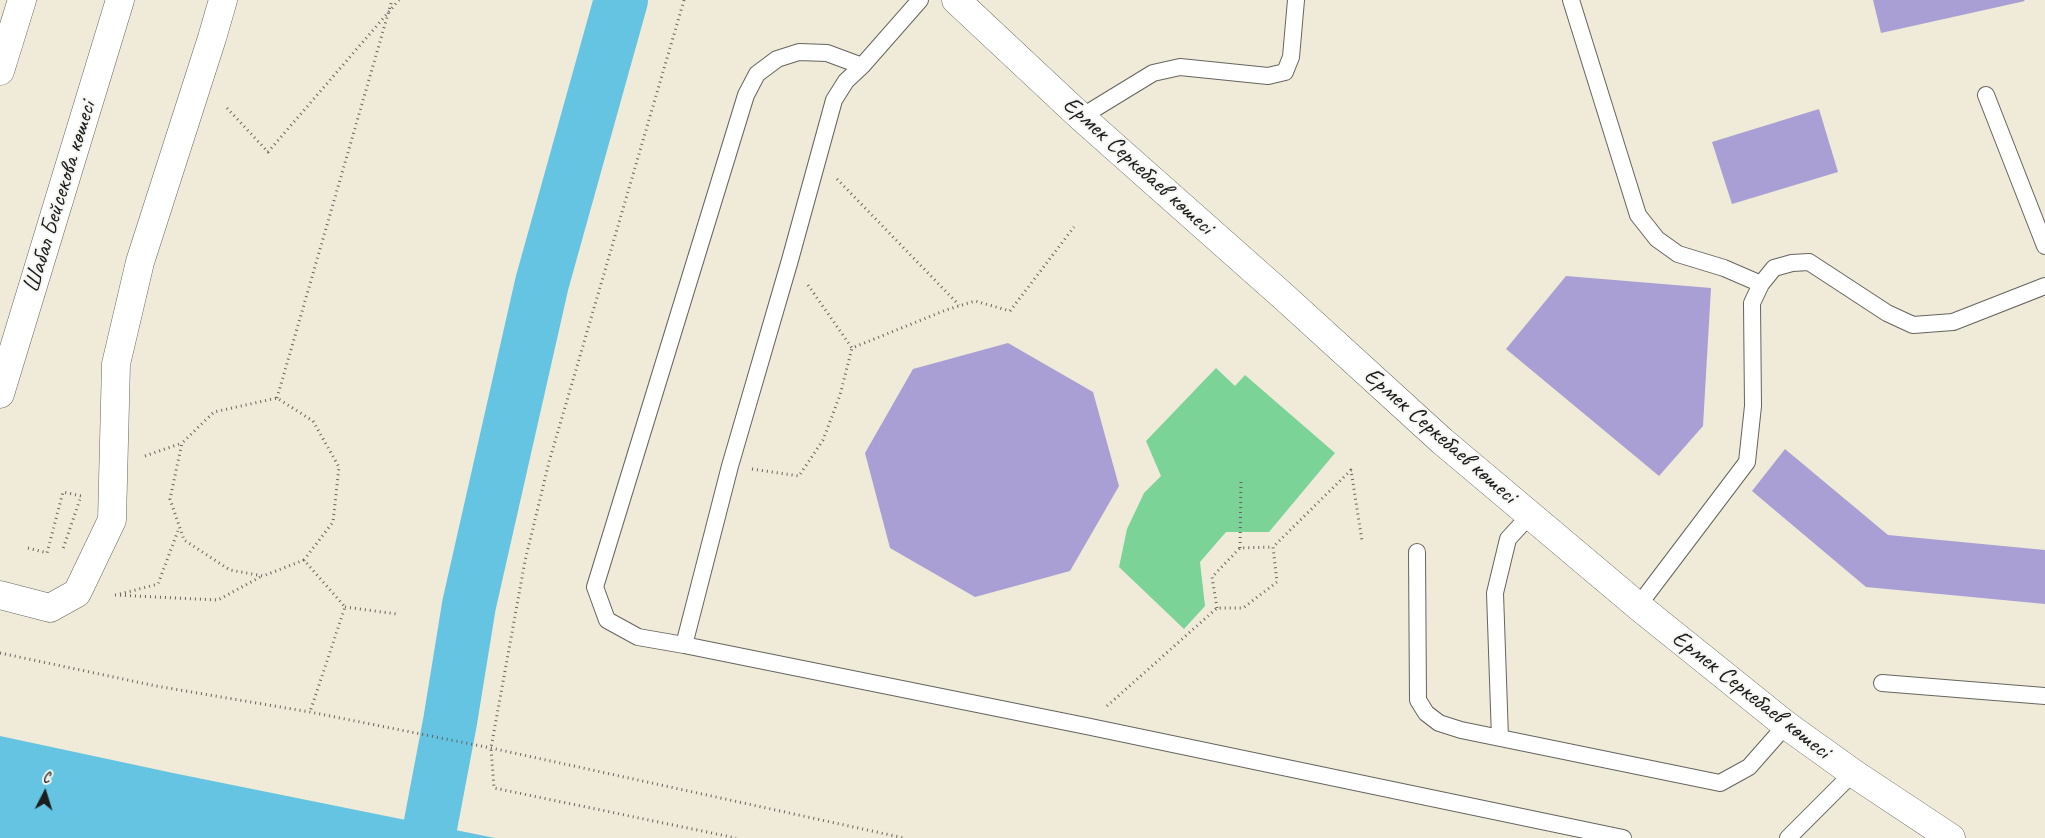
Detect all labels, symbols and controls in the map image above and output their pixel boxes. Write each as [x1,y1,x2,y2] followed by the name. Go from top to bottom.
[1056,91,1220,241] street label: Ермек Серкебаев көшесі
[17,98,103,296] street label: Шабал Бейсекова көшесі
[1358,362,1522,510] street label: Ермек Серкебаев көшесі
[1666,624,1836,766] street label: Ермек Серкебаев көшесі
[20,768,70,818] north arrow
[42,769,51,786] text: С

